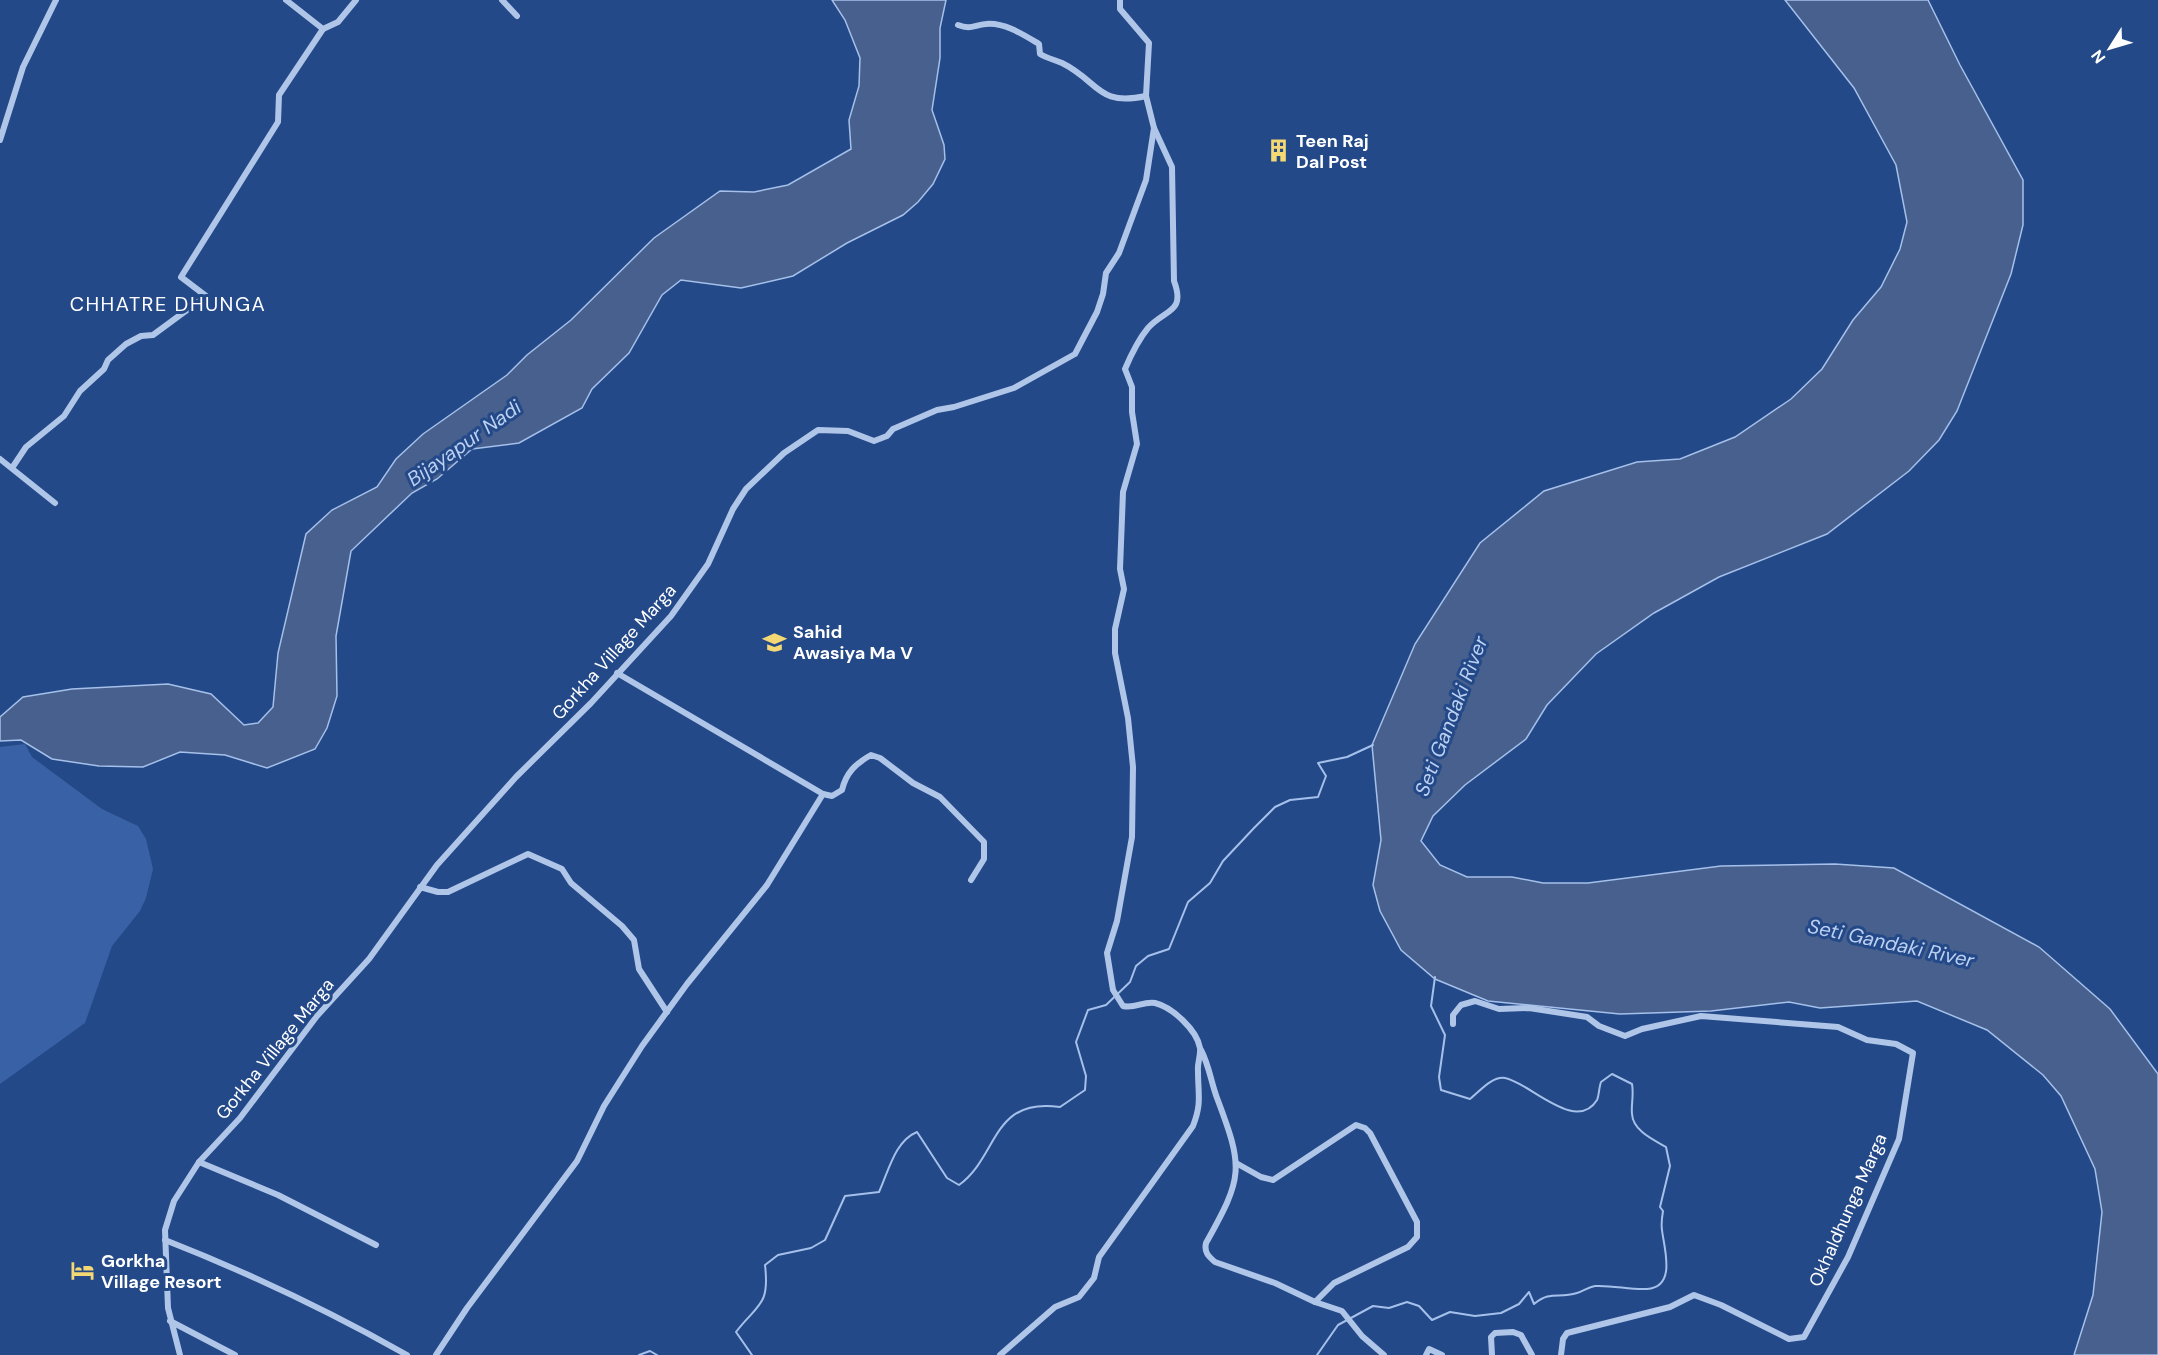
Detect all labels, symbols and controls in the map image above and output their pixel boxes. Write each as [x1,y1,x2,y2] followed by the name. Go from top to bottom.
[2080,18,2140,78] north arrow
[2087,46,2110,68] text: N
[1296,129,1369,174] place label: Teen Raj Dal Post
[1265,138,1291,164] building icon: Teen Raj Dal Post
[70,291,266,317] district label: CHHATRE DHUNGA
[402,393,527,492] water label: Bijayapur Nadi
[547,579,681,725] street label: Gorkha Village Marga
[793,620,913,665] place label: Sahid Awasiya Ma V
[762,629,788,655] school or university icon: Sahid Awasiya Ma V
[1409,632,1494,800] water label: Seti Gandaki River
[1806,913,1977,973] water label: Seti Gandaki River
[211,973,339,1125] street label: Gorkha Village Marga
[1803,1130,1893,1290] street label: Okhaldhunga Marga
[101,1249,222,1294] place label: Gorkha Village Resort
[70,1258,96,1284] hotel icon: Gorkha Village Resort

